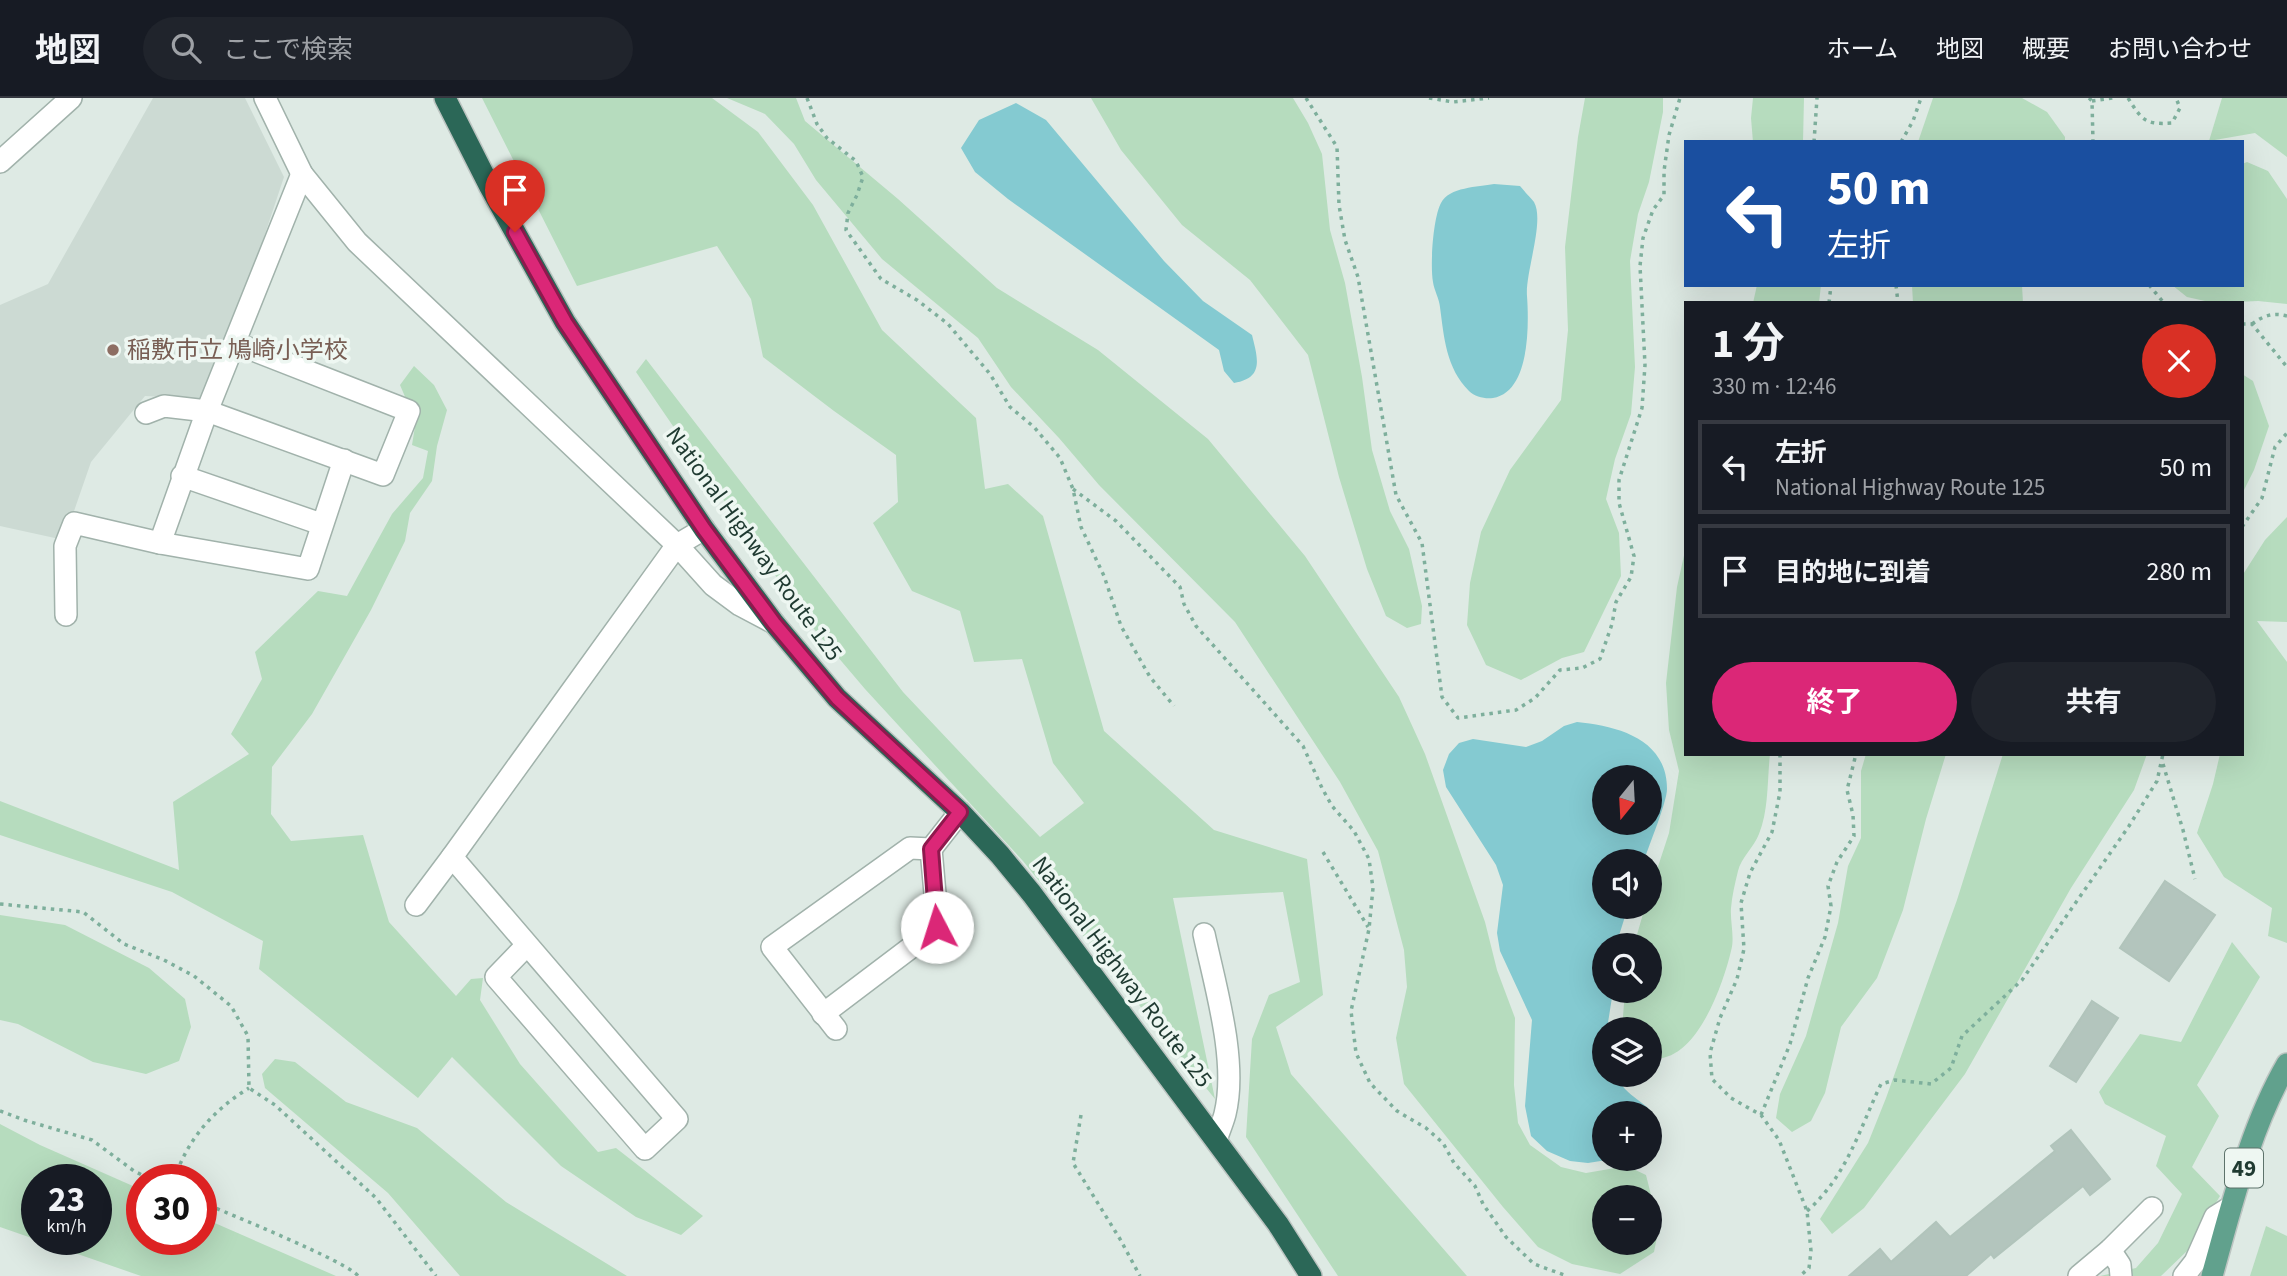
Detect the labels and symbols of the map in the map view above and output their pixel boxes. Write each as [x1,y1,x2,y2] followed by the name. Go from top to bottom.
[485,160,545,232] pin
[127,333,348,368] place label: 稲敷市立 鳩崎小学校
[105,342,121,358] marker: 稲敷市立 鳩崎小学校
[657,420,851,668] street label: National Highway Route 125
[1592,765,1662,835] north arrow
[1023,849,1221,1095] street label: National Highway Route 125
[900,890,974,964] position arrow
[2225,1148,2263,1188] road number: 49
[126,1164,217,1255] speed limit sign: 30

